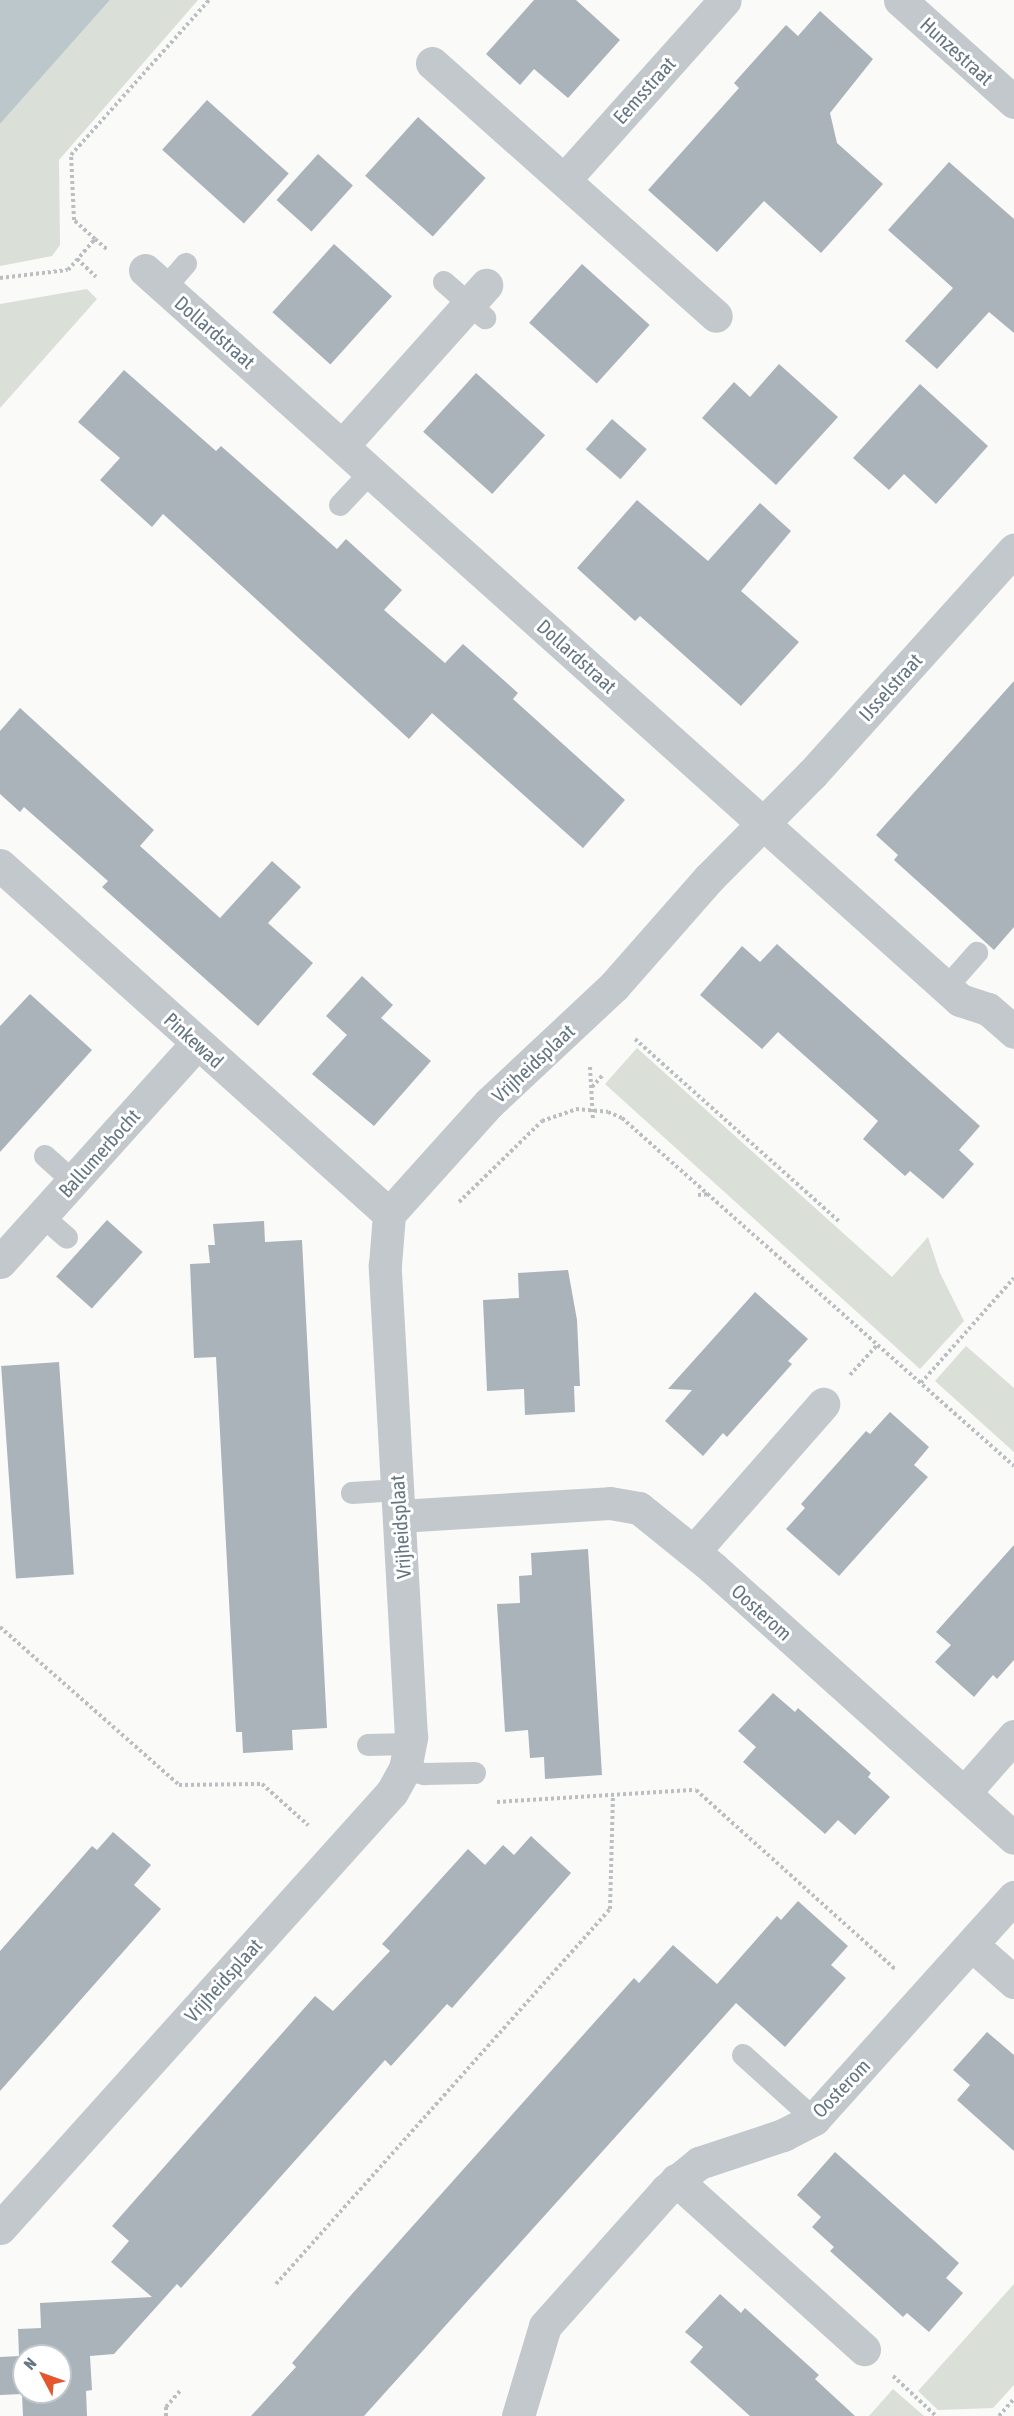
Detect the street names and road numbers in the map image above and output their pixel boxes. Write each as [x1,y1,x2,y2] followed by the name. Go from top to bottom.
[916,12,998,90] street label: Hunzestraat
[608,52,680,128] street label: Eemsstraat
[170,291,260,373] street label: Dollardstraat
[532,614,622,698] street label: Dollardstraat
[853,648,927,726] street label: IJsselstraat
[159,1007,229,1073] street label: Pinkewad
[487,1019,579,1107] street label: Vrijheidsplaat
[53,1104,145,1202] street label: Ballumerbocht
[384,1474,416,1580] street label: Vrijheidsplaat
[727,1579,797,1645] street label: Oosterom
[179,1933,267,2027] street label: Vrijheidsplaat
[807,2054,875,2122] street label: Oosterom

